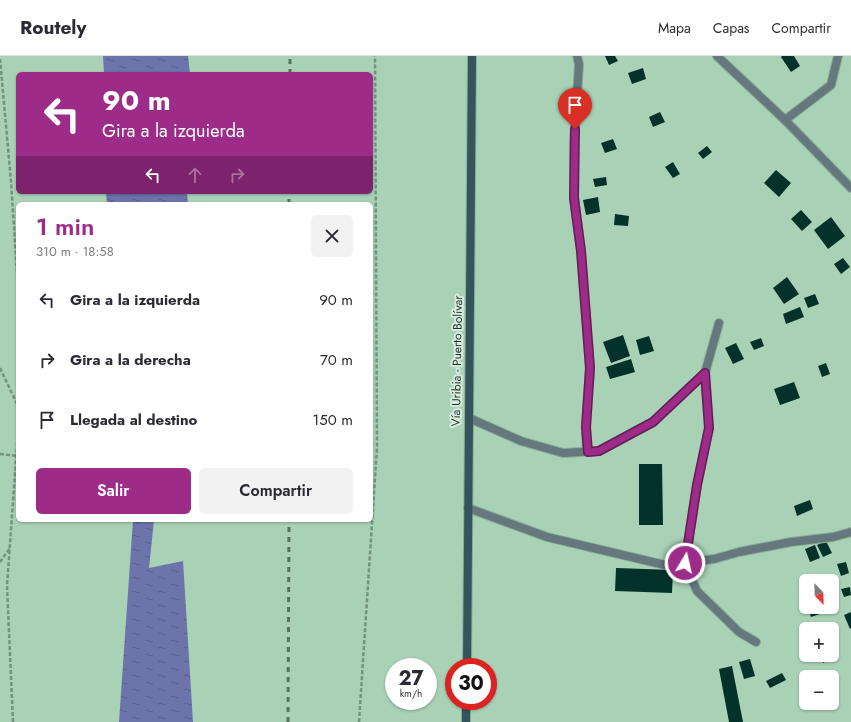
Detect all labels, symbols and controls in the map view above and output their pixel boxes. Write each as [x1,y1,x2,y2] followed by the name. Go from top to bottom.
[20,14,86,41] text: Routely
[658,18,691,38] text: Mapa
[713,18,750,38] text: Capas
[772,18,831,38] text: Compartir
[102,80,171,121] text: 90 m
[36,88,88,140] icon: left
[558,88,592,129] pin
[564,94,586,116] icon: arrive
[102,118,245,144] text: Gira a la izquierda
[142,164,164,186] icon: left
[184,164,206,186] icon: ahead
[226,164,248,186] icon: right
[36,209,94,244] text: 1 min
[311,215,353,257] button: close
[36,242,114,261] text: 310 m · 18:58
[36,289,58,311] icon: left
[70,289,200,311] text: Gira a la izquierda
[319,289,353,311] text: 90 m
[447,295,467,427] street label: Vía Uribia - Puerto Bolívar
[36,349,58,371] icon: right
[70,349,191,371] text: Gira a la derecha
[320,349,353,371] text: 70 m
[36,409,58,431] icon: arrive
[70,409,197,431] text: Llegada al destino
[313,409,353,431] text: 150 m
[36,468,191,514] button: Salir
[199,468,353,514] button: Compartir
[664,542,706,584] position arrow
[799,574,839,614] north arrow
[799,574,839,710] map controls
[799,622,839,662] button: +
[445,658,497,710] speed limit sign: 30
[398,664,424,693] text: 27
[799,670,839,710] button: −
[400,686,422,701] text: km/h

